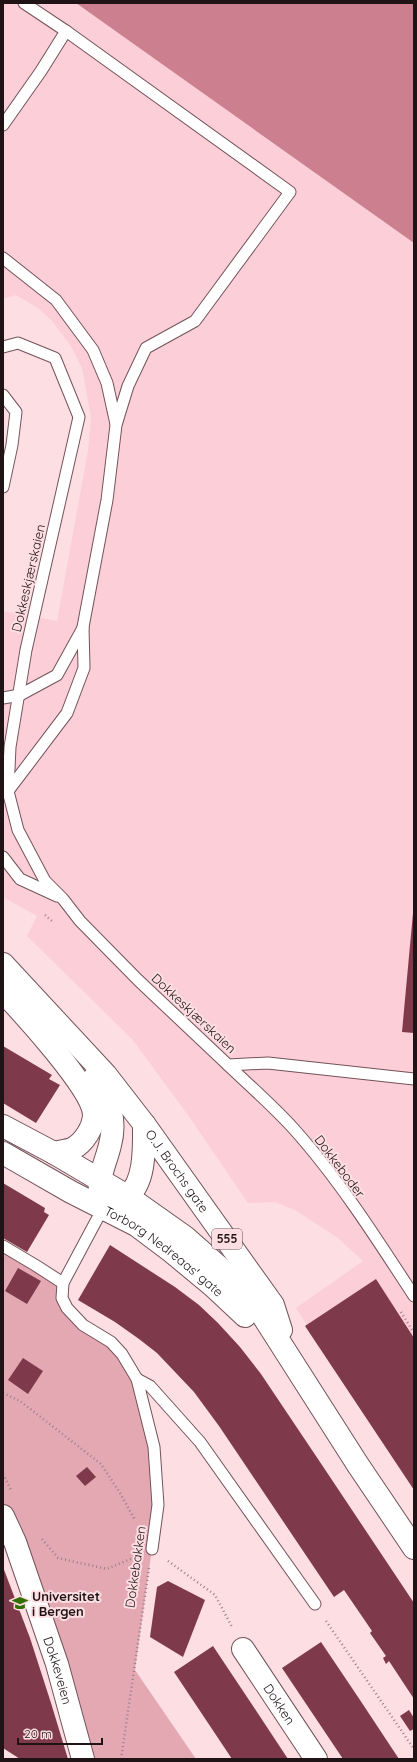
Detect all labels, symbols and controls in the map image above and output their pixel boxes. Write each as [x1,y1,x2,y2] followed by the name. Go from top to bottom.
[8,523,48,633] street label: Dokkeskjærskaien
[148,970,240,1056] street label: Dokkeskjærskaien
[142,1126,212,1216] street label: O.J. Brochs gate
[311,1132,369,1200] street label: Dokkeboder
[102,1202,227,1300] street label: Torborg Nedreaas' gate
[212,1229,242,1249] road number: 555
[121,1525,149,1609] street label: Dokkebakken
[32,1588,100,1619] place label: Universitet i Bergen
[11,1594,29,1612] school or university icon: Universitet i Bergen
[40,1634,76,1706] street label: Dokkeveien
[260,1681,299,1727] street label: Dokken
[18,1720,102,1746] scale bar
[24,1726,52,1741] text: 20 m

